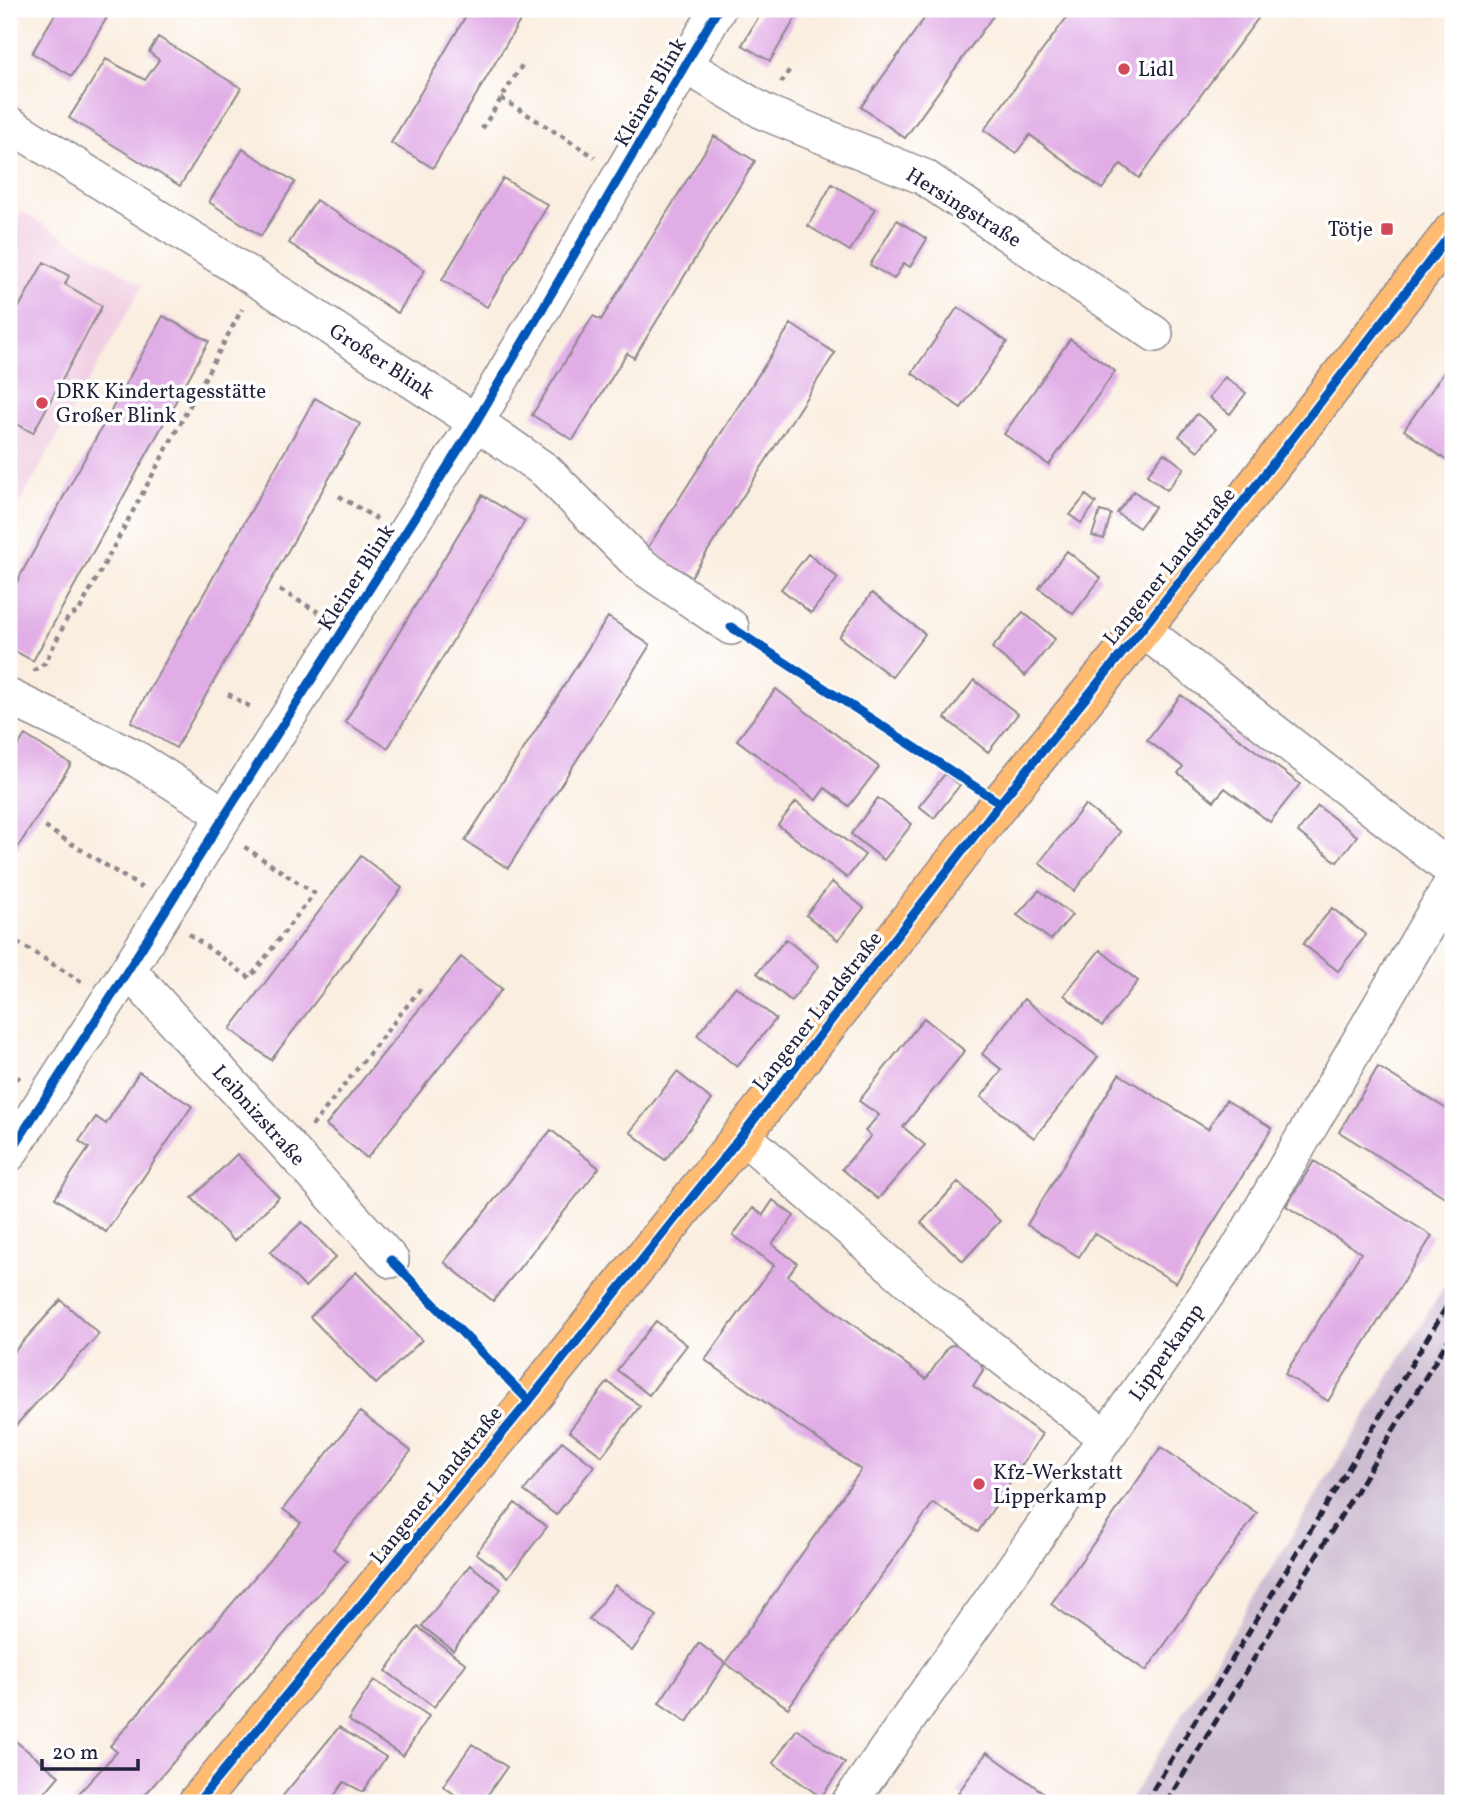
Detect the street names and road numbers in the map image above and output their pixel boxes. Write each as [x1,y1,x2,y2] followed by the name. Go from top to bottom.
[608,32,695,153] street label: Kleiner Blink
[900,161,1027,255] street label: Hersingstraße
[323,317,440,408] street label: Großer Blink
[1097,482,1243,652] street label: Langener Landstraße
[312,518,403,637] street label: Kleiner Blink
[747,926,890,1098] street label: Langener Landstraße
[205,1059,311,1173] street label: Leibnizstraße
[1123,1298,1212,1408] street label: Lipperkamp
[364,1401,510,1571] street label: Langener Landstraße

